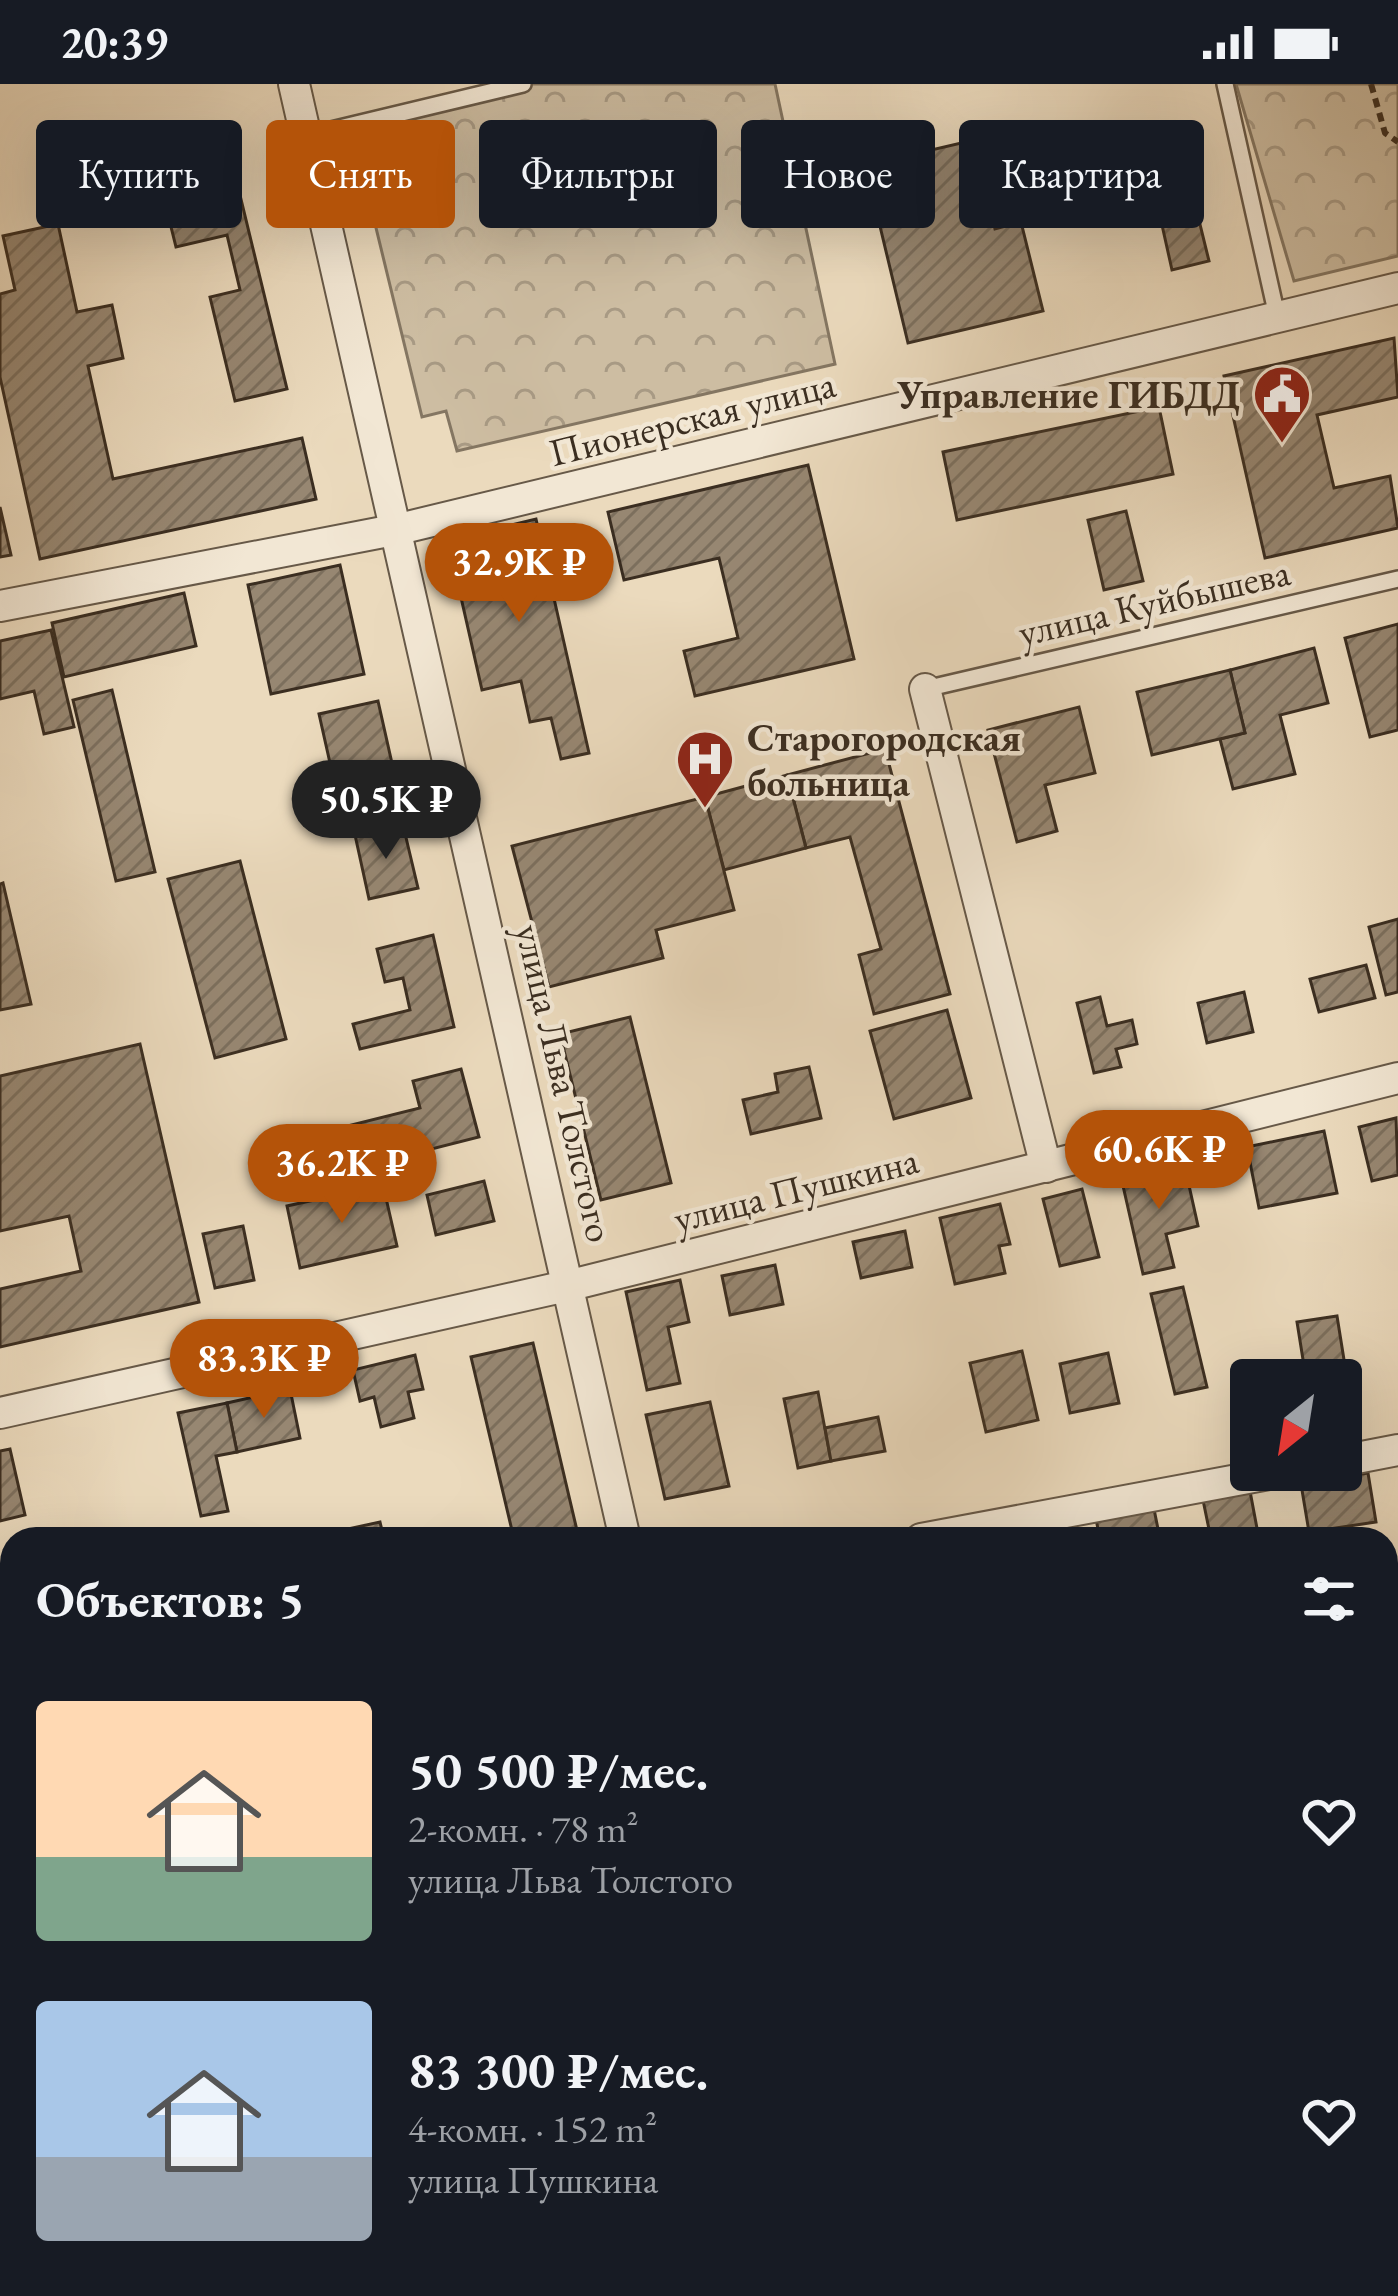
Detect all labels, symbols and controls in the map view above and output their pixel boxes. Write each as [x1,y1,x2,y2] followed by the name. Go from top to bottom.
[60,13,168,71] text: 20:39
[36,120,242,228] chip: Купить
[266,120,455,228] chip: Снять
[479,120,717,228] chip: Фильтры
[741,120,935,228] chip: Новое
[959,120,1204,228] chip: Квартира
[544,358,841,478] street label: Пионерская улица
[1251,363,1313,445] public building icon: Управление ГИБДД
[896,369,1240,420] place label: Управление ГИБДД
[408,523,630,625] pin: 32.9K ₽
[452,536,586,587] text: 32.9K ₽
[1013,546,1295,658] street label: улица Куйбышева
[747,712,1021,808] place label: Старогородская больница
[674,728,736,810] hospital icon: Старогородская больница
[275,760,497,862] pin: 50.5K ₽
[319,773,453,824] text: 50.5K ₽
[504,919,626,1247] street label: улица Льва Толстого
[1048,1110,1270,1212] pin: 60.6K ₽
[1092,1123,1226,1174] text: 60.6K ₽
[231,1124,453,1226] pin: 36.2K ₽
[668,1134,924,1244] street label: улица Пушкина
[275,1137,409,1188] text: 36.2K ₽
[153,1319,375,1421] pin: 83.3K ₽
[197,1332,331,1383] text: 83.3K ₽
[1230,1359,1362,1491] north arrow
[1230,1359,1362,1491] map controls
[36,1566,305,1632] text: Объектов: 5
[1296,1566,1362,1632] icon: filters
[408,1737,708,1803] text: 50 500 ₽/мес.
[132,1749,276,1893] icon: home
[1296,1788,1362,1854] icon: heart
[408,1803,639,1854] text: 2-комн. · 78 m²
[408,1854,733,1905] text: улица Льва Толстого
[408,2037,708,2103] text: 83 300 ₽/мес.
[132,2049,276,2193] icon: home
[1296,2088,1362,2154] icon: heart
[408,2103,657,2154] text: 4-комн. · 152 m²
[408,2154,658,2205] text: улица Пушкина

